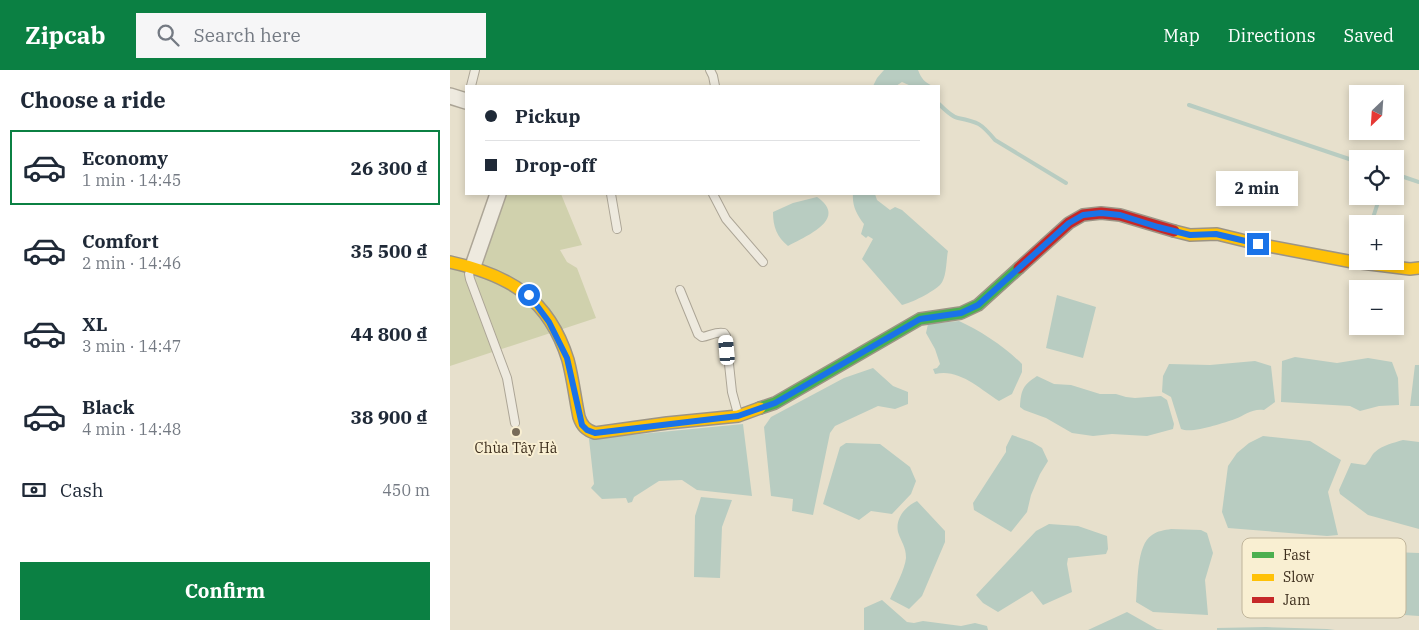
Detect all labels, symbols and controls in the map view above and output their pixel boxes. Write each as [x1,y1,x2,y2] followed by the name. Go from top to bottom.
[136,13,486,58] search box
[25,19,106,51] text: Zipcab
[154,21,182,49] icon: search
[194,23,301,47] text: Search here
[1163,24,1200,47] text: Map
[1228,24,1316,47] text: Directions
[1344,24,1394,47] text: Saved
[20,85,166,114] text: Choose a ride
[1349,85,1404,140] north arrow
[1349,85,1404,335] map controls
[515,104,580,128] text: Pickup
[22,145,67,190] icon: car
[82,146,168,170] text: Economy
[1349,150,1404,205] button: locate
[515,153,596,177] text: Drop-off
[350,156,428,180] text: 26 300 ₫
[82,170,181,190] text: 1 min · 14:45
[1217,171,1299,206] callout: 2 min
[1235,178,1279,198] text: 2 min
[1349,215,1404,270] button: +
[22,228,67,273] icon: car
[82,229,159,253] text: Comfort
[1247,233,1269,255] route end
[350,239,428,263] text: 35 500 ₫
[82,253,181,273] text: 2 min · 14:46
[1349,280,1404,335] button: −
[518,284,540,306] route start
[22,311,67,356] icon: car
[82,312,108,336] text: XL
[350,322,428,346] text: 44 800 ₫
[718,334,735,366] car
[82,336,181,356] text: 3 min · 14:47
[22,394,67,439] icon: car
[82,395,134,419] text: Black
[350,405,428,429] text: 38 900 ₫
[82,419,181,439] text: 4 min · 14:48
[510,426,522,438] marker: Chùa Tây Hà
[475,439,558,457] place label: Chùa Tây Hà
[20,476,48,504] icon: cash
[60,478,104,502] text: Cash
[382,480,430,500] text: 450 m
[1242,538,1406,618] legend
[1283,546,1311,564] text: Fast
[20,562,430,620] button: Confirm
[1283,568,1314,586] text: Slow
[1283,591,1310,609] text: Jam

